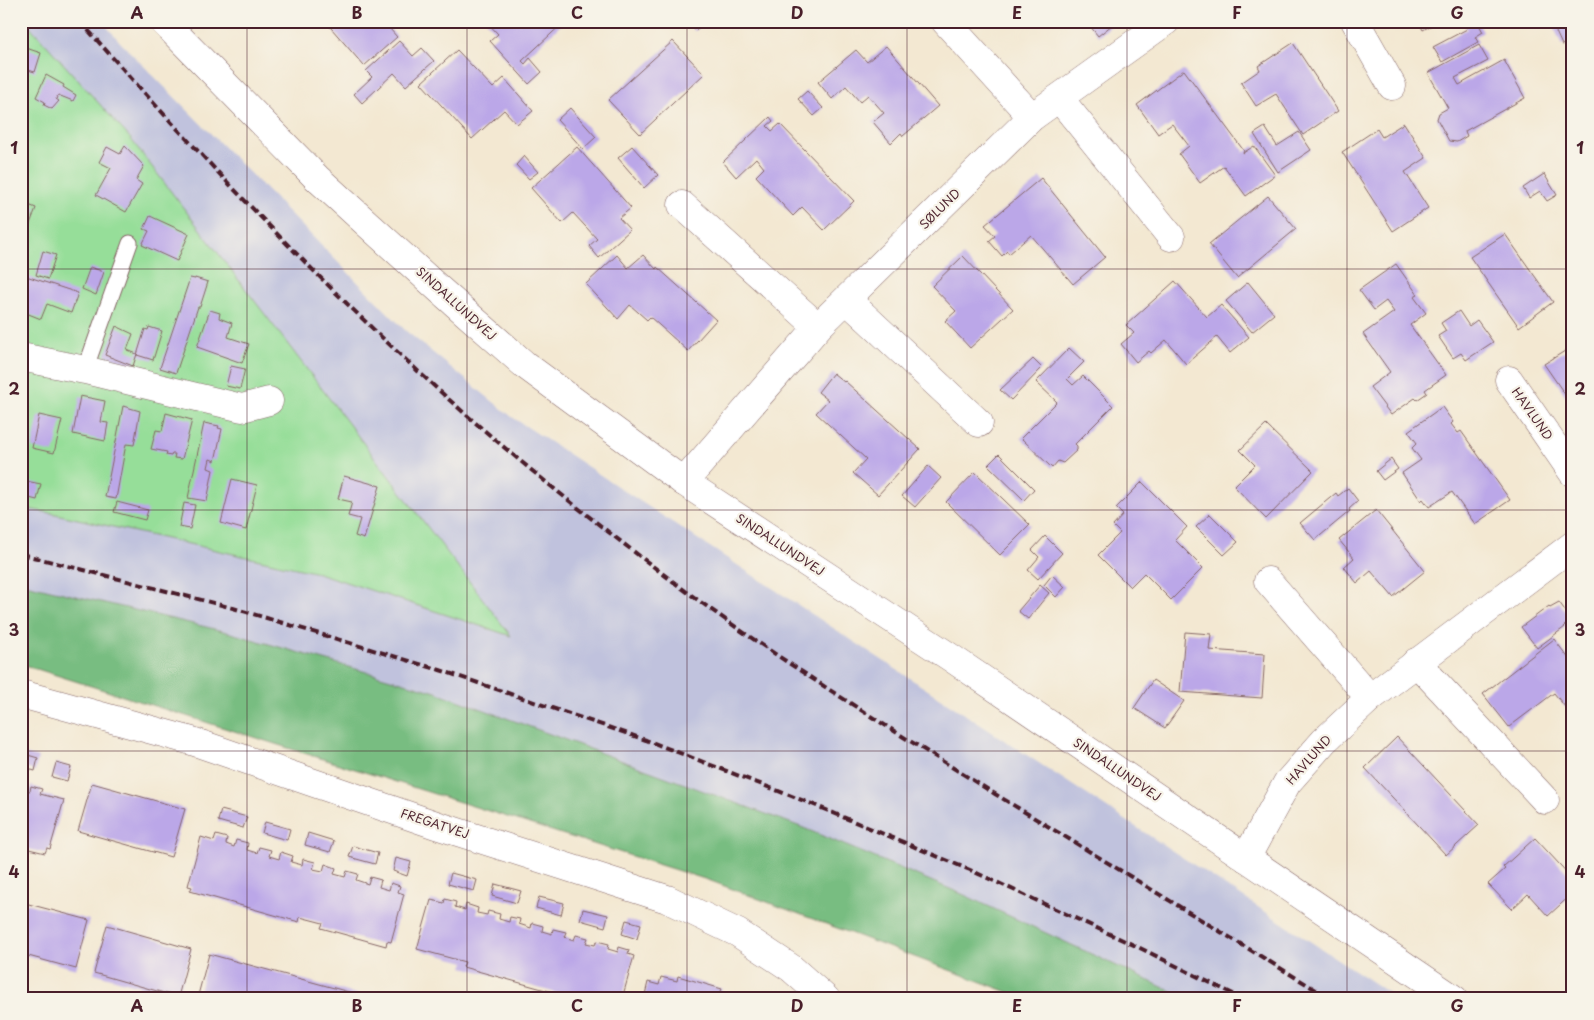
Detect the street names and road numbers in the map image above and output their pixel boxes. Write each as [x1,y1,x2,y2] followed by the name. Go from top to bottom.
[915,184,964,233] street label: SØLUND
[413,262,501,344] street label: SINDALLUNDVEJ
[1508,383,1558,443] street label: HAVLUND
[733,509,828,580] street label: SINDALLUNDVEJ
[1282,731,1335,788] street label: HAVLUND
[1070,733,1165,805] street label: SINDALLUNDVEJ
[399,803,472,843] street label: FREGATVEJ

